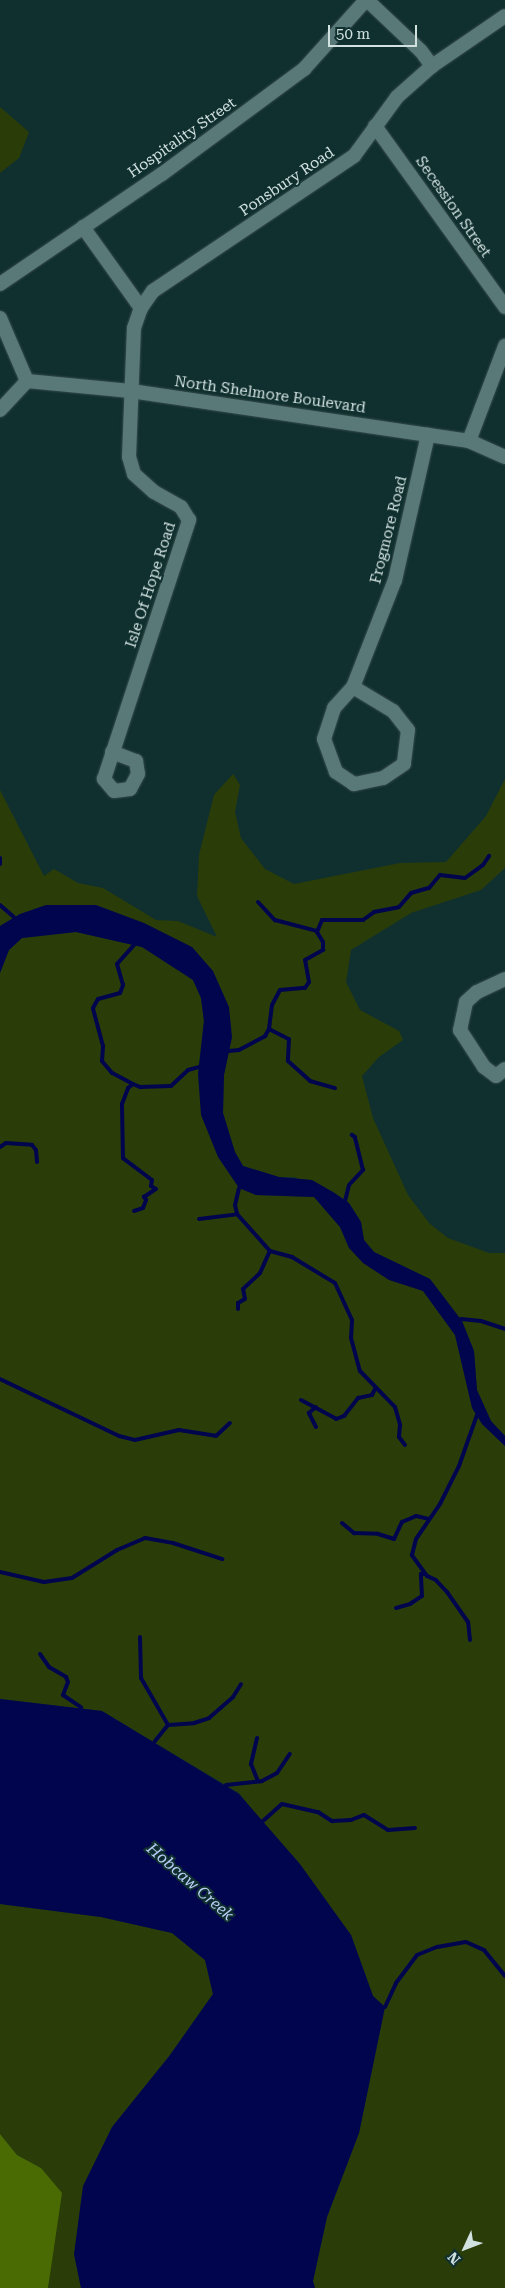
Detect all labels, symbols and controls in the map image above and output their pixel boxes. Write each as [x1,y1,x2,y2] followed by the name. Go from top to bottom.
[330,15,419,47] scale bar
[336,25,370,43] text: 50 m
[125,94,239,182] street label: Hospitality Street
[236,144,338,220] street label: Ponsbury Road
[411,153,495,261] street label: Secession Street
[173,373,367,417] street label: North Shelmore Boulevard
[367,474,411,586] street label: Frogmore Road
[122,520,180,650] street label: Isle Of Hope Road
[143,1839,237,1925] water label: Hobcaw Creek
[440,2223,490,2273] north arrow
[445,2249,464,2268] text: N

